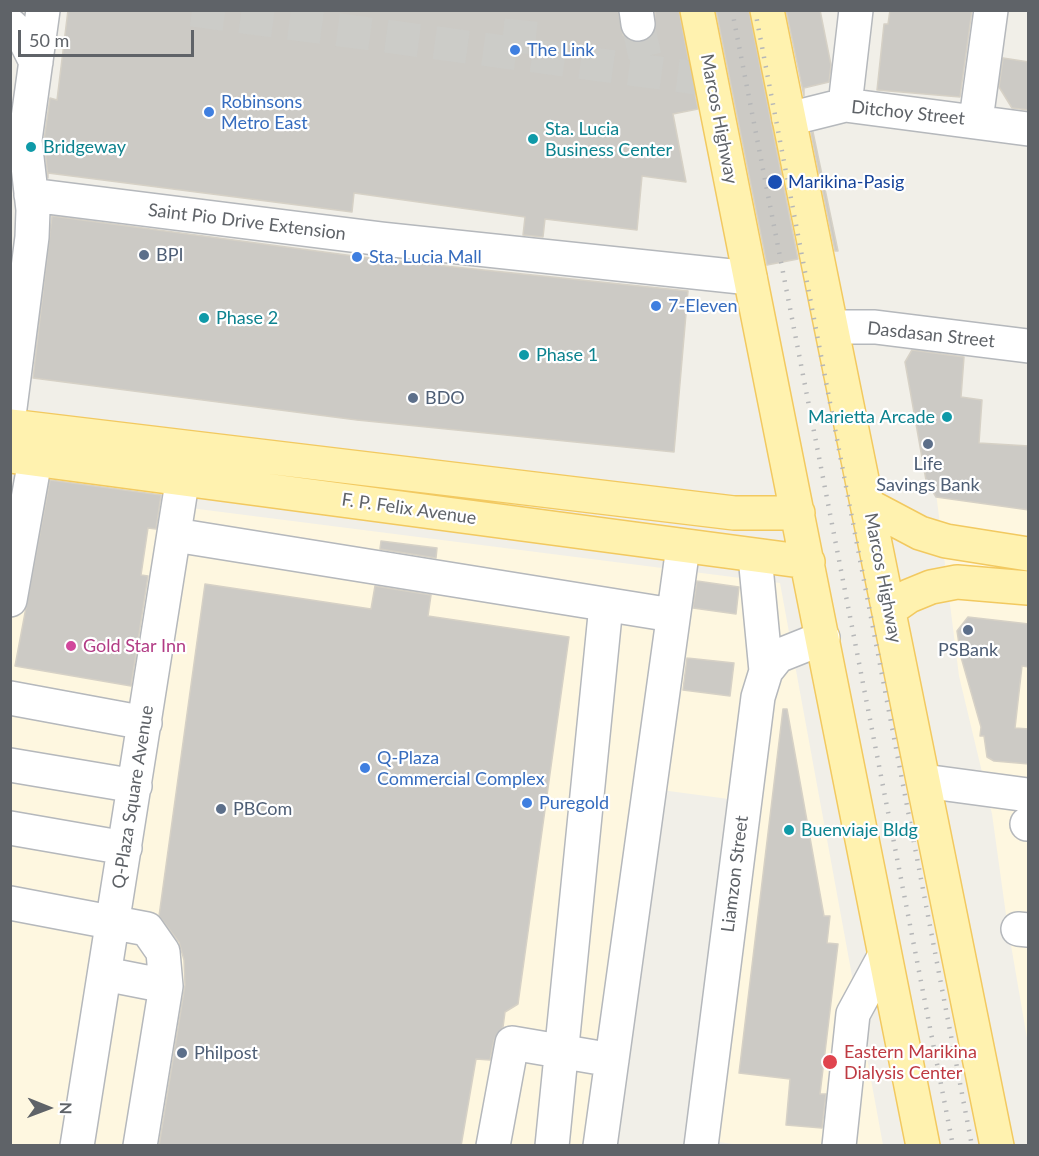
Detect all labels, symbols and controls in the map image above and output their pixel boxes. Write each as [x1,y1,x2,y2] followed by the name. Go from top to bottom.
[21,18,196,56] scale bar
[29,29,69,51] text: 50 m
[527,39,594,61] place label: The Link
[508,43,522,57] marker: The Link
[696,52,742,186] street label: Marcos Highway
[221,91,308,134] place label: Robinsons Metro East
[850,96,966,130] street label: Ditchoy Street
[202,105,216,119] marker: Robinsons Metro East
[545,118,672,160] place label: Sta. Lucia Business Center
[526,132,540,146] marker: Sta. Lucia Business Center
[43,136,126,158] place label: Bridgeway
[24,140,38,154] marker: Bridgeway
[788,171,904,193] place label: Marikina-Pasig
[766,173,784,191] marker: Marikina-Pasig
[147,199,347,245] street label: Saint Pio Drive Extension
[156,244,183,266] place label: BPI
[369,246,482,268] place label: Sta. Lucia Mall
[137,248,151,262] marker: BPI
[350,250,364,264] marker: Sta. Lucia Mall
[668,295,738,317] place label: 7-Eleven
[649,299,663,313] marker: 7-Eleven
[216,307,278,329] place label: Phase 2
[197,311,211,325] marker: Phase 2
[866,318,996,352] street label: Dasdasan Street
[536,344,598,366] place label: Phase 1
[517,348,531,362] marker: Phase 1
[425,387,465,409] place label: BDO
[406,391,420,405] marker: BDO
[808,406,935,428] place label: Marietta Arcade
[940,410,954,424] marker: Marietta Arcade
[921,437,935,451] marker: Life Savings Bank
[876,453,980,496] place label: Life Savings Bank
[340,489,478,529] street label: F. P. Felix Avenue
[860,511,906,645] street label: Marcos Highway
[961,623,975,637] marker: PSBank
[83,635,186,657] place label: Gold Star Inn
[64,639,78,653] marker: Gold Star Inn
[938,639,998,661] place label: PSBank
[108,704,158,890] street label: Q-Plaza Square Avenue
[377,747,545,789] place label: Q-Plaza Commercial Complex
[358,761,372,775] marker: Q-Plaza Commercial Complex
[539,792,609,814] place label: Puregold
[520,796,534,810] marker: Puregold
[233,798,292,820] place label: PBCom
[214,802,228,816] marker: PBCom
[717,814,753,934] street label: Liamzon Street
[801,819,918,841] place label: Buenviaje Bldg
[782,823,796,837] marker: Buenviaje Bldg
[844,1041,977,1084] place label: Eastern Marikina Dialysis Center
[194,1042,258,1064] place label: Philpost
[175,1046,189,1060] marker: Philpost
[821,1053,839,1071] marker: Eastern Marikina Dialysis Center
[18,1078,78,1138] north arrow
[57,1102,76,1115] text: N

